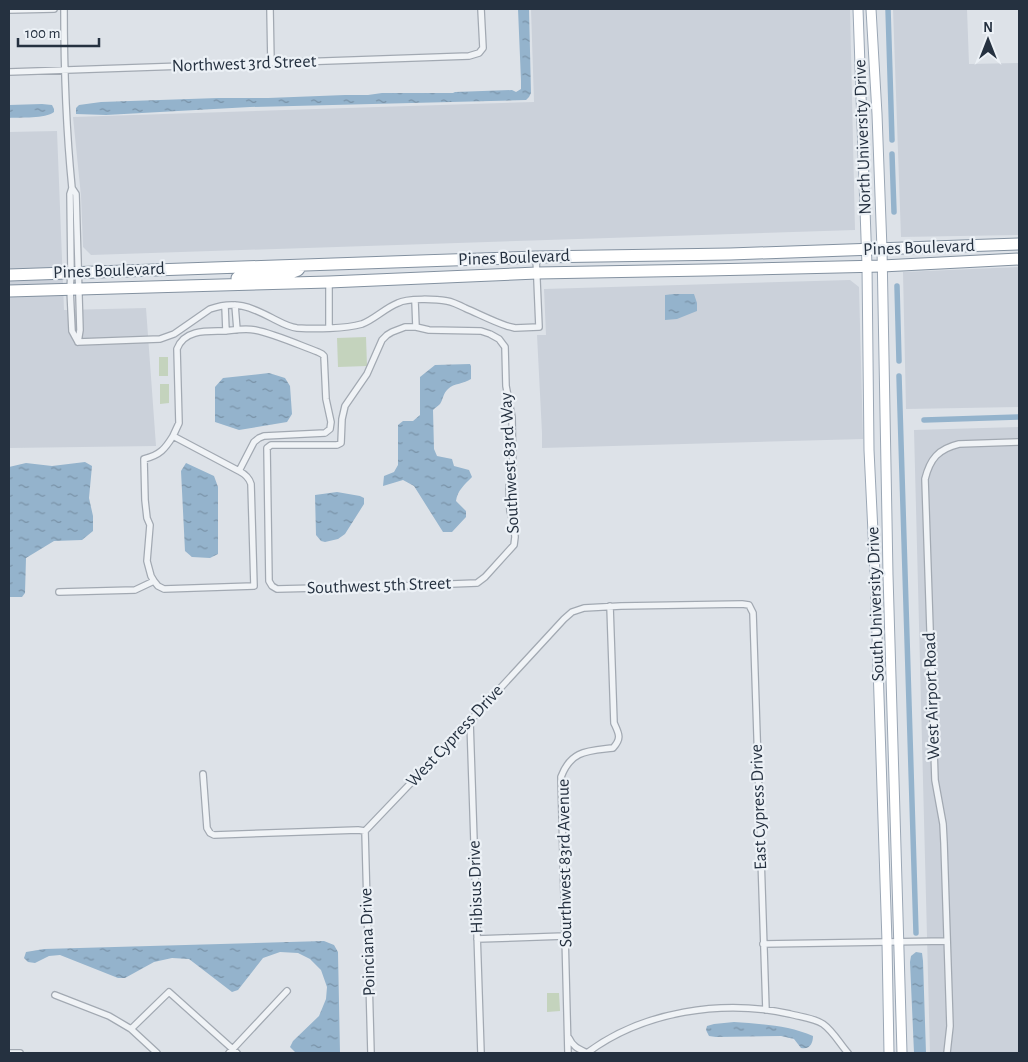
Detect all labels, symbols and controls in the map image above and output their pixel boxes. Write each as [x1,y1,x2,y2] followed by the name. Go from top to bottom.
[18,15,99,47] scale bar
[963,15,1013,65] north arrow
[983,21,993,35] text: N
[25,26,60,41] text: 100 m
[171,52,317,76] street label: Northwest 3rd Street
[851,59,875,215] street label: North University Drive
[863,237,975,259] street label: Pines Boulevard
[458,247,570,269] street label: Pines Boulevard
[53,260,165,282] street label: Pines Boulevard
[497,392,523,534] street label: Southwest 83rd Way
[864,526,888,682] street label: South University Drive
[307,574,452,598] street label: Southwest 5th Street
[921,632,943,760] street label: West Airport Road
[403,681,507,791] street label: West Cypress Drive
[748,744,770,870] street label: East Cypress Drive
[555,779,575,947] street label: Sourthwest 83rd Avenue
[465,840,487,934] street label: Hibisus Drive
[357,887,379,997] street label: Poinciana Drive

